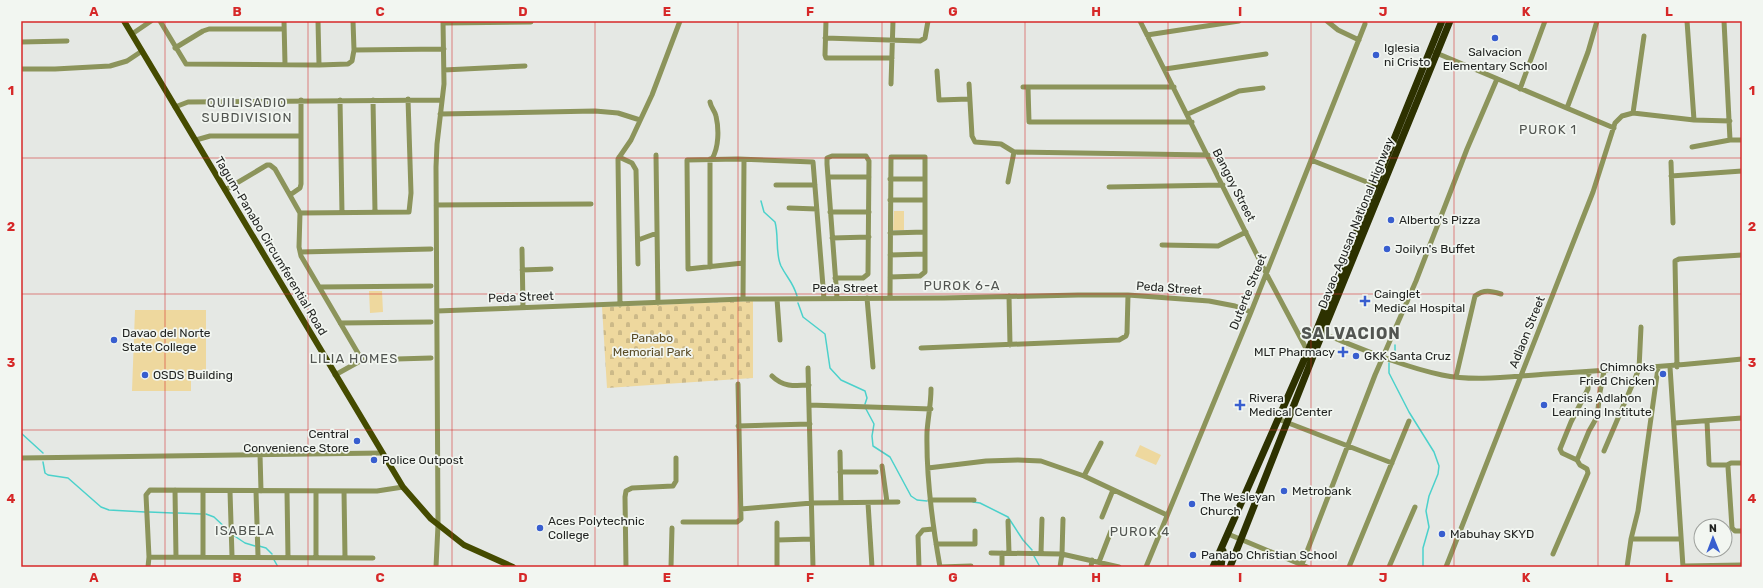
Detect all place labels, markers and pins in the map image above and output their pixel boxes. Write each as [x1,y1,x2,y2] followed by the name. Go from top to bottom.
[1490,33,1500,43] marker: Salvacion Elementary School
[1384,41,1430,69] place label: Iglesia ni Cristo
[1443,45,1547,73] place label: Salvacion Elementary School
[1371,50,1381,60] marker: Iglesia ni Cristo
[1399,213,1480,227] place label: Alberto's Pizza
[1386,215,1396,225] marker: Alberto's Pizza
[1395,242,1475,256] place label: Joilyn's Buffet
[1382,244,1392,254] marker: Joilyn's Buffet
[1374,287,1465,315] place label: Cainglet Medical Hospital
[1359,295,1371,307] marker: Cainglet Medical Hospital
[122,326,211,354] place label: Davao del Norte State College
[109,335,119,345] marker: Davao del Norte State College
[1254,345,1335,359] place label: MLT Pharmacy
[1338,347,1348,357] marker: MLT Pharmacy
[1364,349,1451,363] place label: GKK Santa Cruz
[1351,351,1361,361] marker: GKK Santa Cruz
[1579,360,1655,388] place label: Chimnoks Fried Chicken
[153,368,233,382] place label: OSDS Building
[1658,369,1668,379] marker: Chimnoks Fried Chicken
[140,370,150,380] marker: OSDS Building
[1249,391,1333,419] place label: Rivera Medical Center
[1552,391,1652,419] place label: Francis Adlahon Learning Institute
[1234,399,1246,411] marker: Rivera Medical Center
[1539,400,1549,410] marker: Francis Adlahon Learning Institute
[243,427,349,455] place label: Central Convenience Store
[352,436,362,446] marker: Central Convenience Store
[382,453,464,467] place label: Police Outpost
[369,455,379,465] marker: Police Outpost
[1292,484,1352,498] place label: Metrobank
[1279,486,1289,496] marker: Metrobank
[1200,490,1275,518] place label: The Wesleyan Church
[1187,499,1197,509] marker: The Wesleyan Church
[548,514,645,542] place label: Aces Polytechnic College
[535,523,545,533] marker: Aces Polytechnic College
[1450,527,1534,541] place label: Mabuhay SKYD
[1437,529,1447,539] marker: Mabuhay SKYD
[1201,548,1338,562] place label: Panabo Christian School
[1188,550,1198,560] marker: Panabo Christian School

